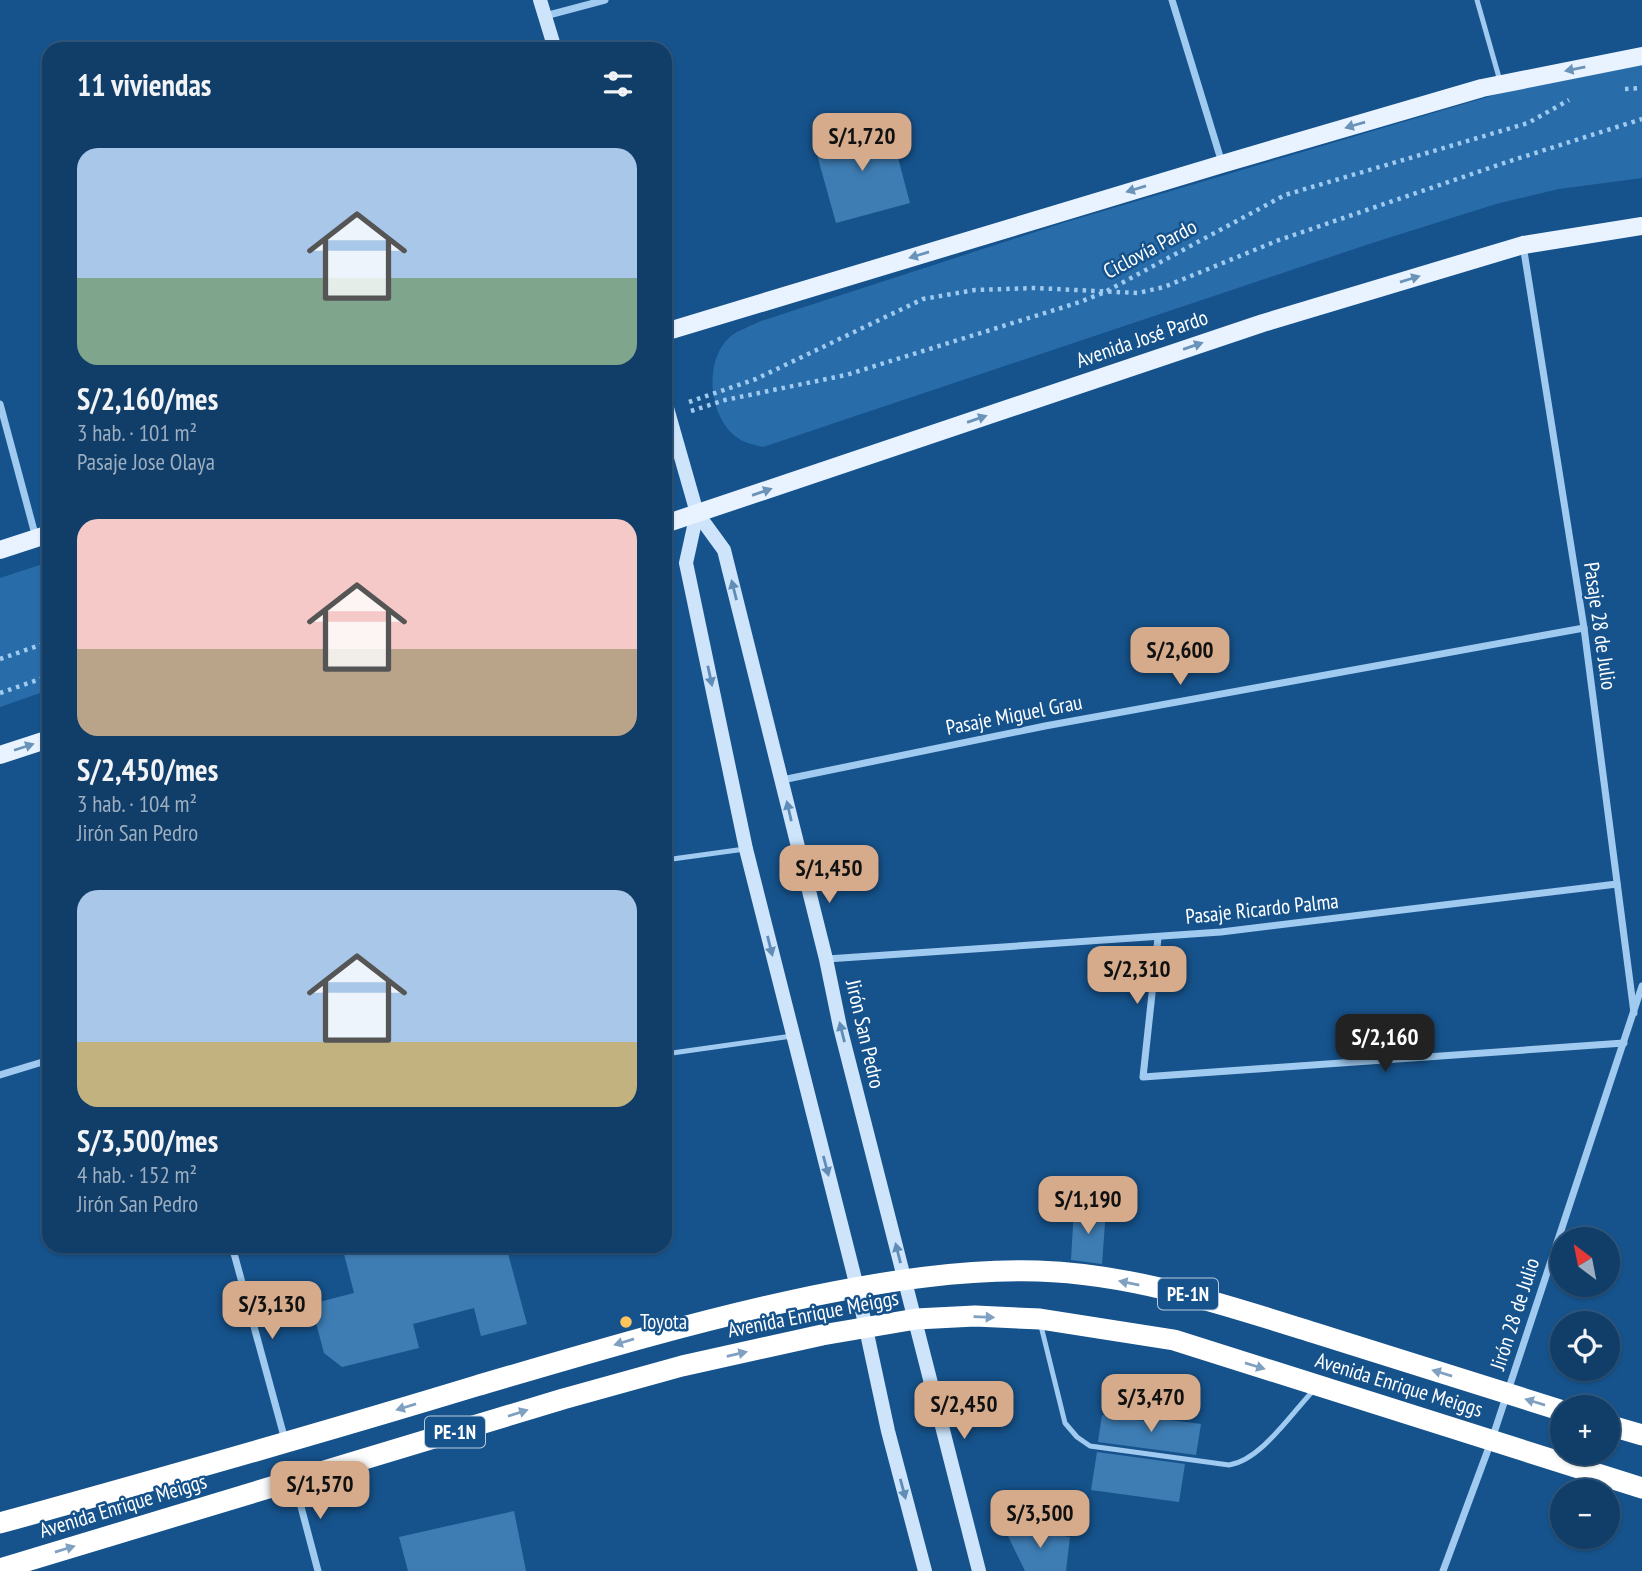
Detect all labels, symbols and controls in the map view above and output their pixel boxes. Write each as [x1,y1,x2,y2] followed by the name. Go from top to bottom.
[1564,64,1586,75] one-way arrow
[77,65,211,104] text: 11 viviendas
[599,65,637,103] icon: filters
[797,114,927,173] pin: S/1,720
[828,121,896,150] text: S/1,720
[1344,121,1365,131] one-way arrow
[1126,185,1147,195] one-way arrow
[294,193,420,319] icon: home
[1098,213,1201,284] street label: Ciclovía Pardo
[908,251,929,261] one-way arrow
[1400,273,1421,283] one-way arrow
[1072,303,1211,374] street label: Avenida José Pardo
[1182,341,1203,351] one-way arrow
[77,379,218,418] text: S/2,160/mes
[967,413,988,424] one-way arrow
[77,418,197,447] text: 3 hab. · 101 m²
[77,447,215,476] text: Pasaje Jose Olaya
[751,486,772,496] one-way arrow
[1578,560,1623,692] street label: Pasaje 28 de Julio
[294,564,420,690] icon: home
[728,579,739,601] one-way arrow
[1115,628,1245,687] pin: S/2,600
[1146,635,1214,664] text: S/2,600
[704,665,715,687] one-way arrow
[944,688,1084,741] street label: Pasaje Miguel Grau
[14,741,35,752] one-way arrow
[77,750,218,789] text: S/2,450/mes
[77,789,197,818] text: 3 hab. · 104 m²
[784,800,795,822] one-way arrow
[77,818,198,847] text: Jirón San Pedro
[764,846,894,905] pin: S/1,450
[795,853,863,882] text: S/1,450
[1184,887,1340,930] street label: Pasaje Ricardo Palma
[294,935,420,1061] icon: home
[764,935,775,957] one-way arrow
[1072,946,1202,1006] pin: S/2,310
[1103,954,1171,983] text: S/2,310
[840,976,891,1091] street label: Jirón San Pedro
[1320,1014,1450,1074] pin: S/2,160
[836,1021,847,1043] one-way arrow
[1351,1022,1419,1051] text: S/2,160
[77,1121,218,1160] text: S/3,500/mes
[821,1155,832,1177] one-way arrow
[77,1160,197,1189] text: 4 hab. · 152 m²
[1023,1176,1153,1236] pin: S/1,190
[1054,1184,1122,1213] text: S/1,190
[77,1189,198,1218] text: Jirón San Pedro
[1550,1227,1620,1297] north arrow
[1550,1227,1620,1549] map controls
[892,1242,903,1264] one-way arrow
[1483,1254,1545,1374] street label: Jirón 28 de Julio
[1118,1277,1140,1288] one-way arrow
[1158,1278,1218,1310] road number: PE-1N
[207,1282,337,1341] pin: S/3,130
[725,1284,901,1343] street label: Avenida Enrique Meiggs
[238,1289,306,1318] text: S/3,130
[640,1308,687,1335] place label: Toyota
[973,1311,995,1322] one-way arrow
[1550,1311,1620,1381] button: locate
[618,1314,634,1330] marker: Toyota
[613,1337,634,1348] one-way arrow
[1312,1346,1486,1423] street label: Avenida Enrique Meiggs
[726,1348,748,1359] one-way arrow
[1245,1361,1266,1372] one-way arrow
[1431,1368,1452,1378] one-way arrow
[1086,1374,1216,1434] pin: S/3,470
[899,1382,1029,1441] pin: S/2,450
[1117,1382,1185,1411] text: S/3,470
[930,1389,998,1418] text: S/2,450
[1550,1395,1620,1465] button: +
[1524,1397,1545,1407] one-way arrow
[395,1403,416,1413] one-way arrow
[507,1407,528,1418] one-way arrow
[425,1416,485,1448] road number: PE-1N
[255,1462,385,1521] pin: S/1,570
[36,1467,210,1544] street label: Avenida Enrique Meiggs
[286,1469,354,1498] text: S/1,570
[898,1478,909,1500] one-way arrow
[1550,1479,1620,1549] button: −
[975,1490,1105,1550] pin: S/3,500
[1006,1498,1074,1527] text: S/3,500
[55,1544,76,1554] one-way arrow

